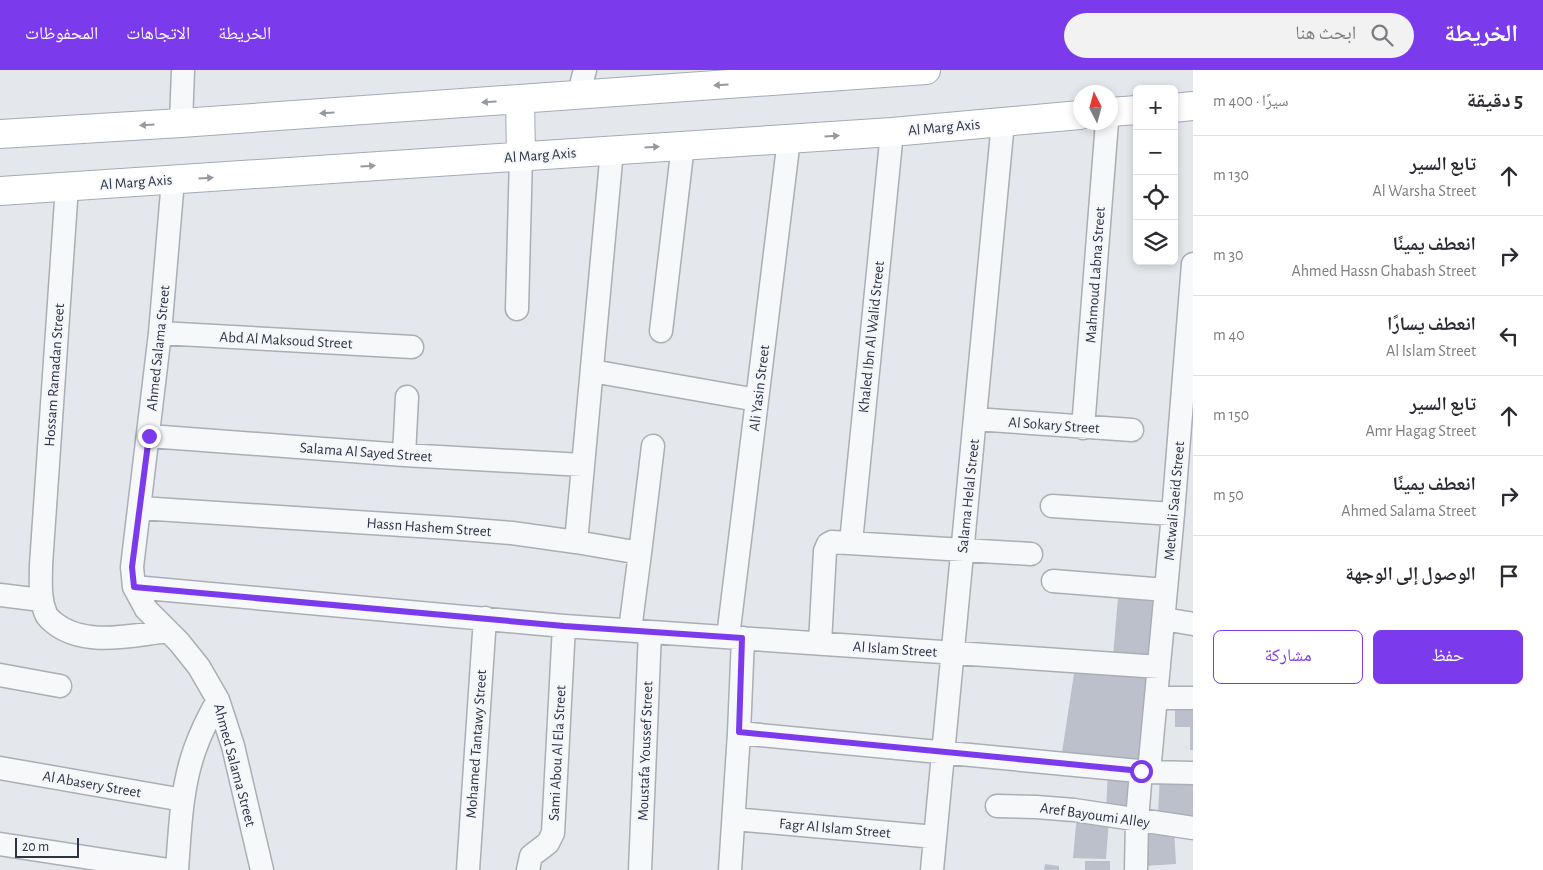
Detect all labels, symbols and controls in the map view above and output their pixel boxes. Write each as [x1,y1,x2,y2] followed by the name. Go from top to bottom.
[1064,13,1414,58] search box
[1368,21,1396,49] icon: search
[1444,22,1518,46] text: الخريطة
[1295,24,1356,43] text: ابحث هنا
[25,25,98,43] text: المحفوظات
[126,25,190,43] text: الاتجاهات
[218,25,271,43] text: الخريطة
[712,82,728,90] one-way arrow
[1073,85,1118,130] north arrow
[1133,85,1178,265] map controls
[1133,85,1178,130] button: +
[1467,90,1523,111] text: 5 دقيقة
[1213,93,1289,109] text: سيرًا · 400 m
[480,98,496,106] one-way arrow
[318,110,334,118] one-way arrow
[907,117,981,138] street label: Al Marg Axis
[139,122,155,130] one-way arrow
[1133,130,1178,175] button: −
[824,132,840,140] one-way arrow
[645,143,661,151] one-way arrow
[503,145,577,166] street label: Al Marg Axis
[1410,155,1476,174] text: تابع السير
[360,162,376,170] one-way arrow
[1495,162,1523,190] icon: ahead
[1213,167,1249,183] text: 130 m
[99,172,173,193] street label: Al Marg Axis
[198,173,214,181] one-way arrow
[1133,175,1178,220] button: locate
[1372,183,1476,199] text: Al Warsha Street
[1083,206,1108,344] street label: Mahmoud Labna Street
[1133,220,1178,265] button: layers
[1393,235,1476,254] text: انعطف يمينًا
[1495,242,1523,270] icon: right
[1213,247,1244,263] text: 30 m
[856,260,887,414] street label: Khaled Ibn Al Walid Street
[1291,263,1476,279] text: Ahmed Hassn Ghabash Street
[144,284,173,412] street label: Ahmed Salama Street
[42,303,67,447] street label: Hossam Ramadan Street
[1387,315,1476,334] text: انعطف يسارًا
[1495,322,1523,350] icon: left
[1213,327,1245,343] text: 40 m
[219,330,353,351] street label: Abd Al Maksoud Street
[1386,343,1476,359] text: Al Islam Street
[747,344,772,432] street label: Ali Yasin Street
[1410,395,1476,414] text: تابع السير
[1495,402,1523,430] icon: ahead
[1213,407,1249,423] text: 150 m
[1008,415,1100,436] street label: Al Sokary Street
[1365,423,1476,439] text: Amr Hagag Street
[138,425,161,448] route end
[955,438,982,554] street label: Salama Helal Street
[299,440,433,465] street label: Salama Al Sayed Street
[1162,441,1187,561] street label: Metwali Saeid Street
[1393,475,1476,494] text: انعطف يمينًا
[1495,482,1523,510] icon: right
[1213,487,1244,503] text: 50 m
[1341,503,1476,519] text: Ahmed Salama Street
[366,516,492,539] street label: Hassn Hashem Street
[1495,562,1523,590] icon: arrive
[1345,565,1476,584] text: الوصول إلى الوجهة
[1213,630,1363,684] button: مشاركة
[1373,630,1523,684] button: حفظ
[852,639,938,660] street label: Al Islam Street
[464,669,489,819] street label: Mohamed Tantawy Street
[636,681,655,821] street label: Moustafa Youssef Street
[546,685,569,821] street label: Sami Abou Al Ela Street
[211,702,258,828] street label: Ahmed Salama Street
[1130,760,1153,783] route start
[41,768,143,801] street label: Al Abasery Street
[1039,800,1151,831] street label: Aref Bayoumi Alley
[779,816,892,841] street label: Fagr Al Islam Street
[15,835,79,858] scale bar
[22,840,49,854] text: 20 m

